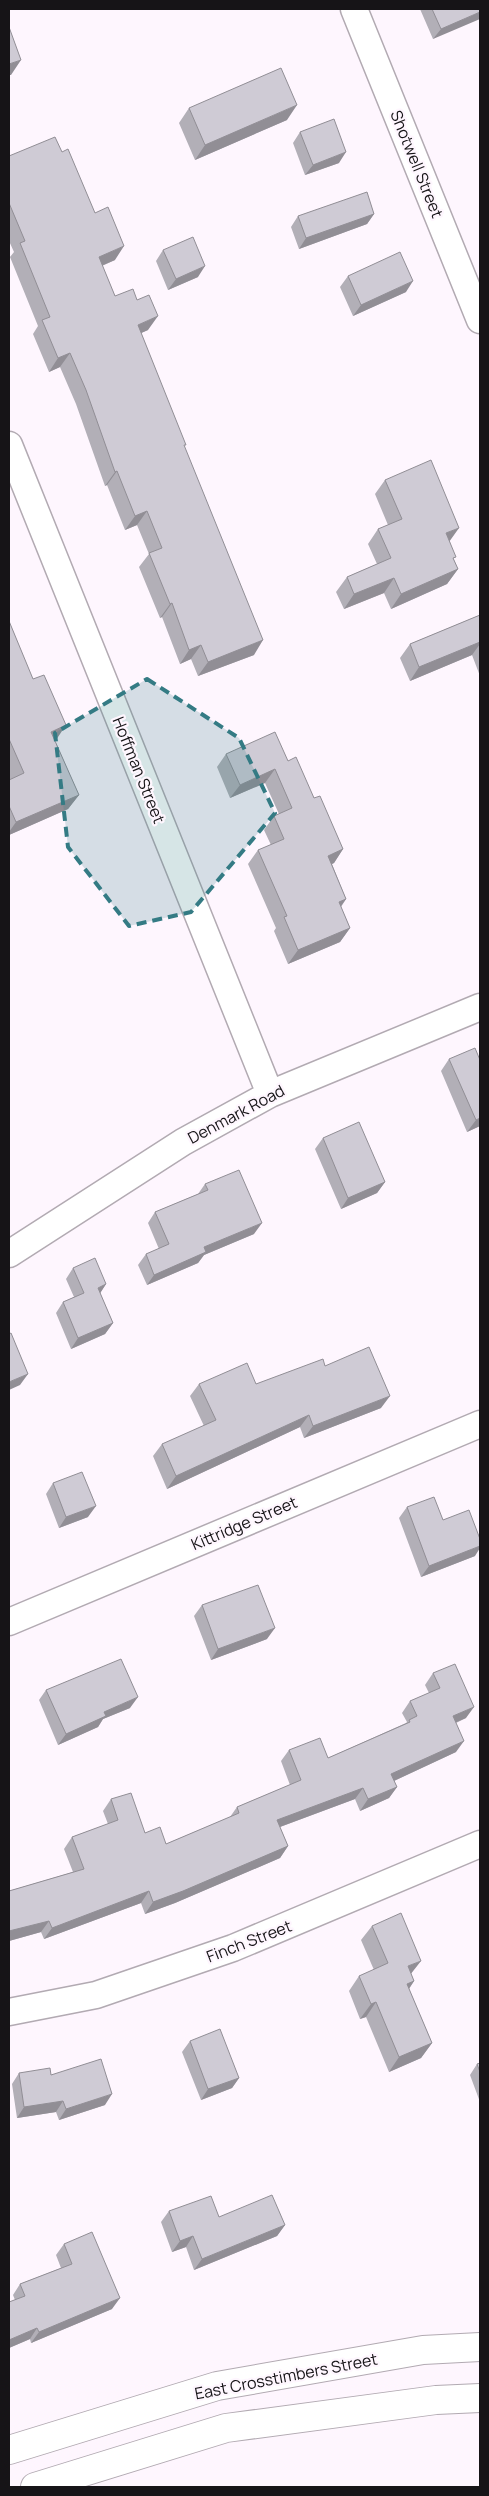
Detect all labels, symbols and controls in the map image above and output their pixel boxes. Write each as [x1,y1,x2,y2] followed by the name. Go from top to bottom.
[385,107,449,221] street label: Shotwell Street
[108,713,170,827] street label: Hoffman Street
[184,1079,288,1149] street label: Denmark Road
[188,1491,300,1555] street label: Kittridge Street
[203,1915,295,1967] street label: Finch Street
[193,2347,379,2405] street label: East Crosstimbers Street

